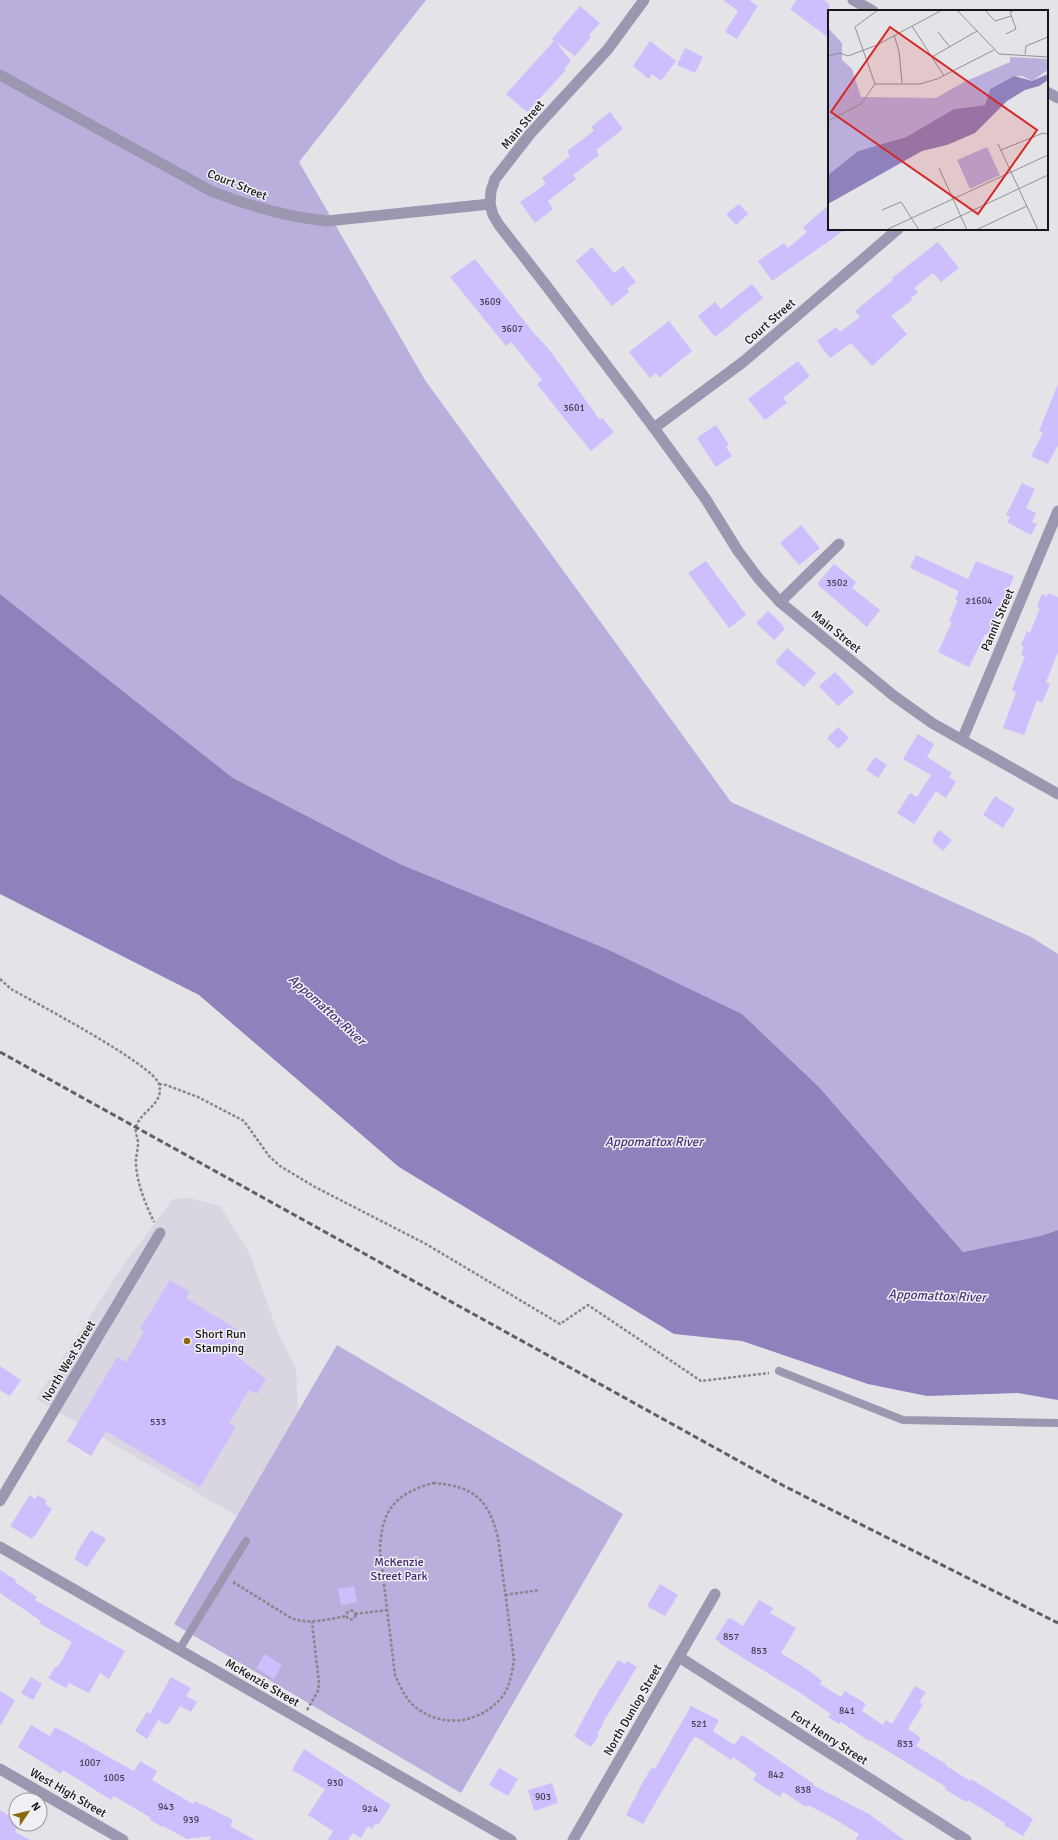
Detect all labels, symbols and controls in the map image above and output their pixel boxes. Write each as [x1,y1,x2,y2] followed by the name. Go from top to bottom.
[828,10,1048,230] inset map
[498,97,548,153] street label: Main Street
[205,166,269,204] street label: Court Street
[479,296,501,308] house number: 3609
[741,296,799,348] street label: Court Street
[501,323,523,335] house number: 3607
[563,402,585,414] house number: 3601
[826,577,848,589] house number: 3502
[978,587,1018,653] street label: Pannil Street
[965,595,993,607] house number: 21604
[808,607,864,657] street label: Main Street
[285,971,370,1050] water label: Appomattox River
[605,1134,705,1150] water label: Appomattox River
[888,1286,988,1306] water label: Appomattox River
[39,1318,99,1404] street label: North West Street
[195,1327,246,1356] place label: Short Run Stamping
[182,1336,192,1346] marker: Short Run Stamping
[150,1416,166,1428] house number: 533
[371,1555,427,1584] park label: McKenzie Street Park
[723,1631,739,1643] house number: 857
[751,1645,767,1657] house number: 853
[222,1656,302,1710] street label: McKenzie Street
[601,1662,665,1758] street label: North Dunlop Street
[839,1705,855,1717] house number: 841
[788,1708,870,1768] street label: Fort Henry Street
[691,1718,707,1730] house number: 521
[897,1738,913,1750] house number: 833
[79,1757,101,1769] house number: 1007
[27,1765,109,1821] street label: West High Street
[768,1769,784,1781] house number: 842
[103,1772,125,1784] house number: 1005
[327,1777,343,1789] house number: 930
[795,1784,811,1796] house number: 838
[535,1791,551,1803] house number: 903
[8,1792,48,1832] north arrow
[28,1800,43,1813] text: N
[158,1801,174,1813] house number: 943
[362,1803,379,1815] house number: 924
[183,1814,199,1826] house number: 939

